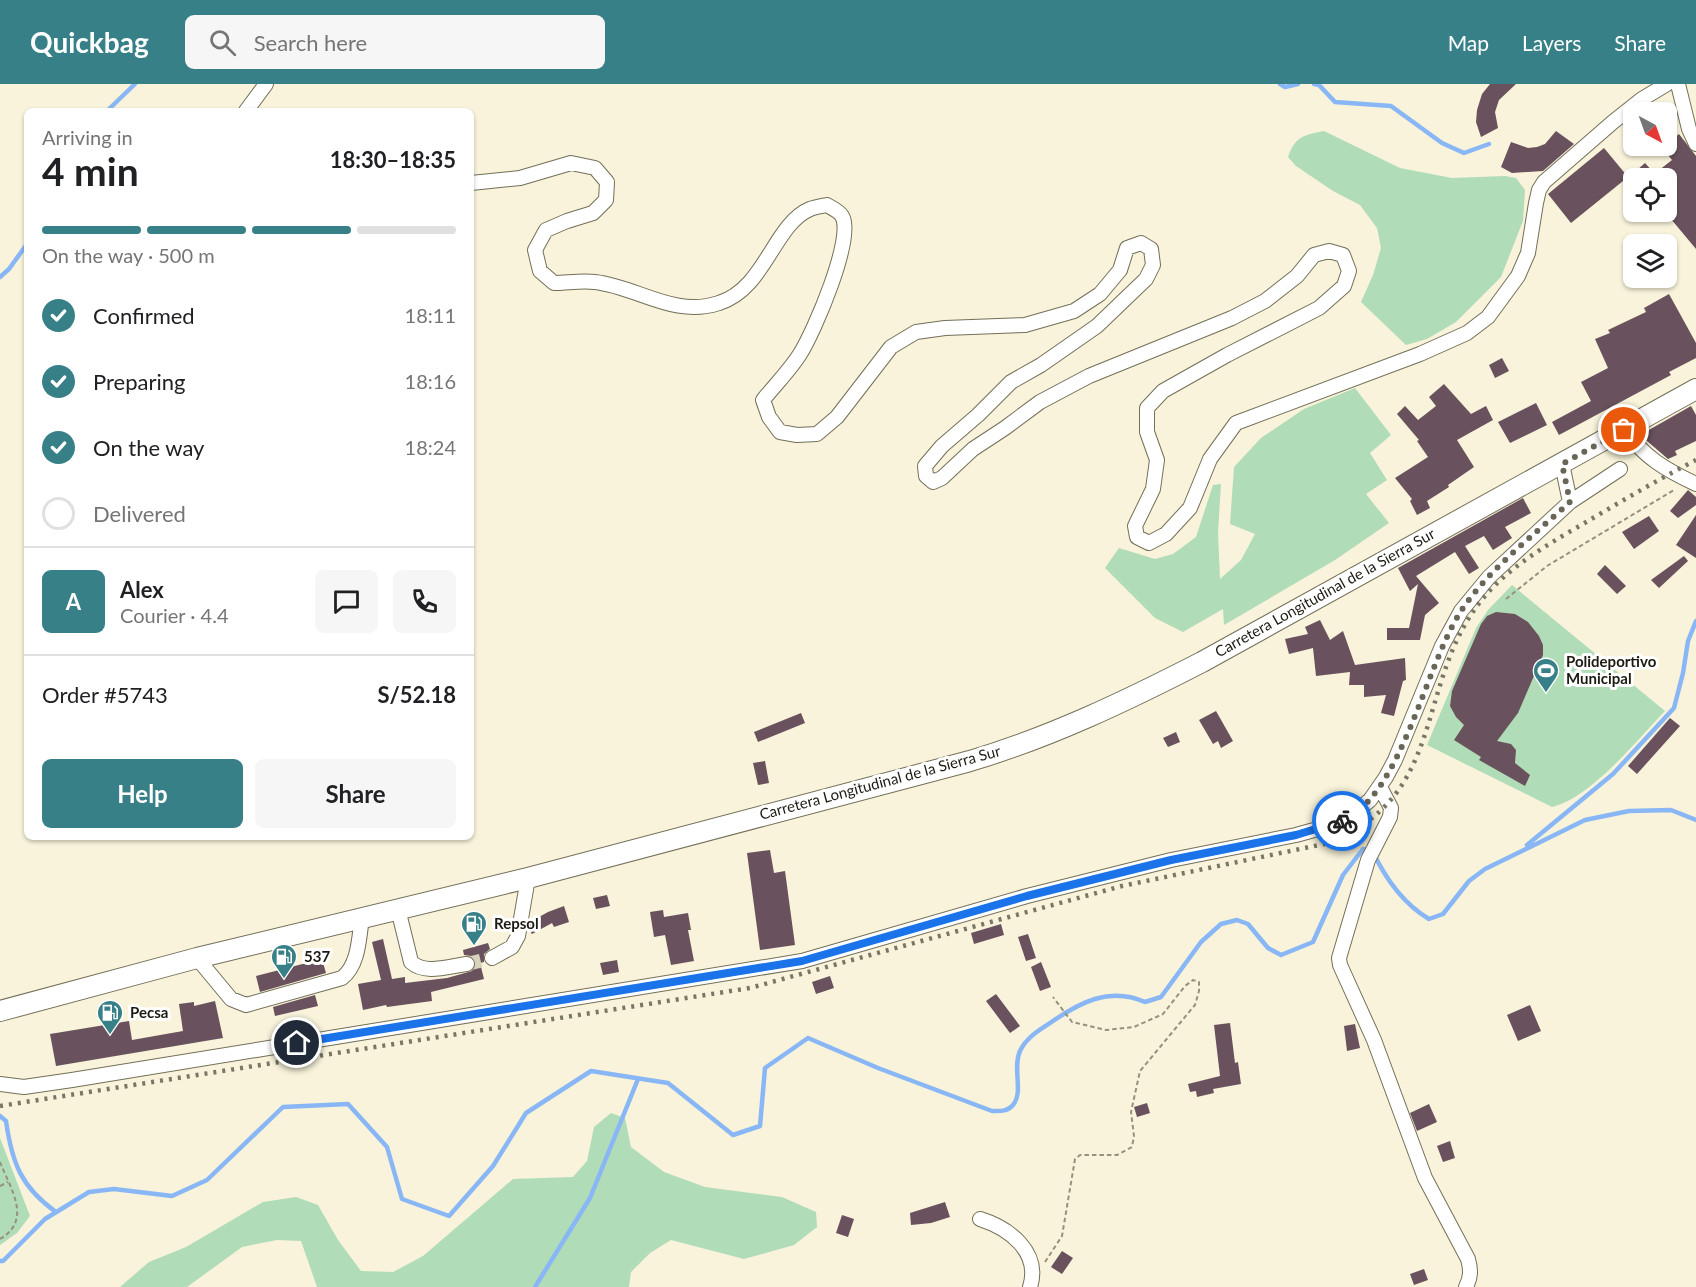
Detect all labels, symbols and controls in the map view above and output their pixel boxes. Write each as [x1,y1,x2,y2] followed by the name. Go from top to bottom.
[185,15,605,69] search box
[30,25,149,59] text: Quickbag
[206,26,239,59] icon: search
[254,29,367,56] text: Search here
[1448,30,1489,55] text: Map
[1522,30,1581,55] text: Layers
[1614,30,1666,55] text: Share
[1623,102,1677,156] north arrow
[1623,102,1677,288] map controls
[42,125,133,149] text: Arriving in
[330,146,456,173] text: 18:30–18:35
[42,148,139,194] text: 4 min
[1623,168,1677,222] button: locate
[1623,234,1677,288] button: layers
[42,243,215,267] text: On the way · 500 m
[42,299,75,332] icon: check
[93,302,195,329] text: Confirmed
[405,303,456,327] text: 18:11
[42,365,75,398] icon: check
[93,368,185,395] text: Preparing
[405,369,456,393] text: 18:16
[1598,404,1649,455] pin
[1607,413,1640,446] icon: bag
[42,431,75,464] icon: check
[93,434,204,461] text: On the way
[405,435,456,459] text: 18:24
[93,500,186,527] text: Delivered
[1211,524,1438,660] street label: Carretera Longitudinal de la Sierra Sur
[315,570,378,633] button: chat
[393,570,456,633] button: phone
[120,576,164,603] text: Alex
[66,588,81,615] text: A
[120,603,229,627] text: Courier · 4.4
[1566,652,1657,687] place label: Polideportivo Municipal
[1531,656,1561,694] sports icon: Polideportivo Municipal
[42,681,168,708] text: Order #5743
[377,681,456,708] text: S/52.18
[757,741,1003,823] street label: Carretera Longitudinal de la Sierra Sur
[42,759,243,828] button: Help
[255,759,456,828] button: Share
[1312,791,1372,851] courier
[1326,805,1359,838] icon: bike
[459,909,489,947] fuel station icon: Repsol
[494,914,539,932] place label: Repsol
[269,942,299,980] fuel station icon: 537
[304,947,330,965] place label: 537
[95,998,125,1036] fuel station icon: Pecsa
[130,1003,168,1021] place label: Pecsa
[271,1017,322,1068] pin
[280,1026,313,1059] icon: home

